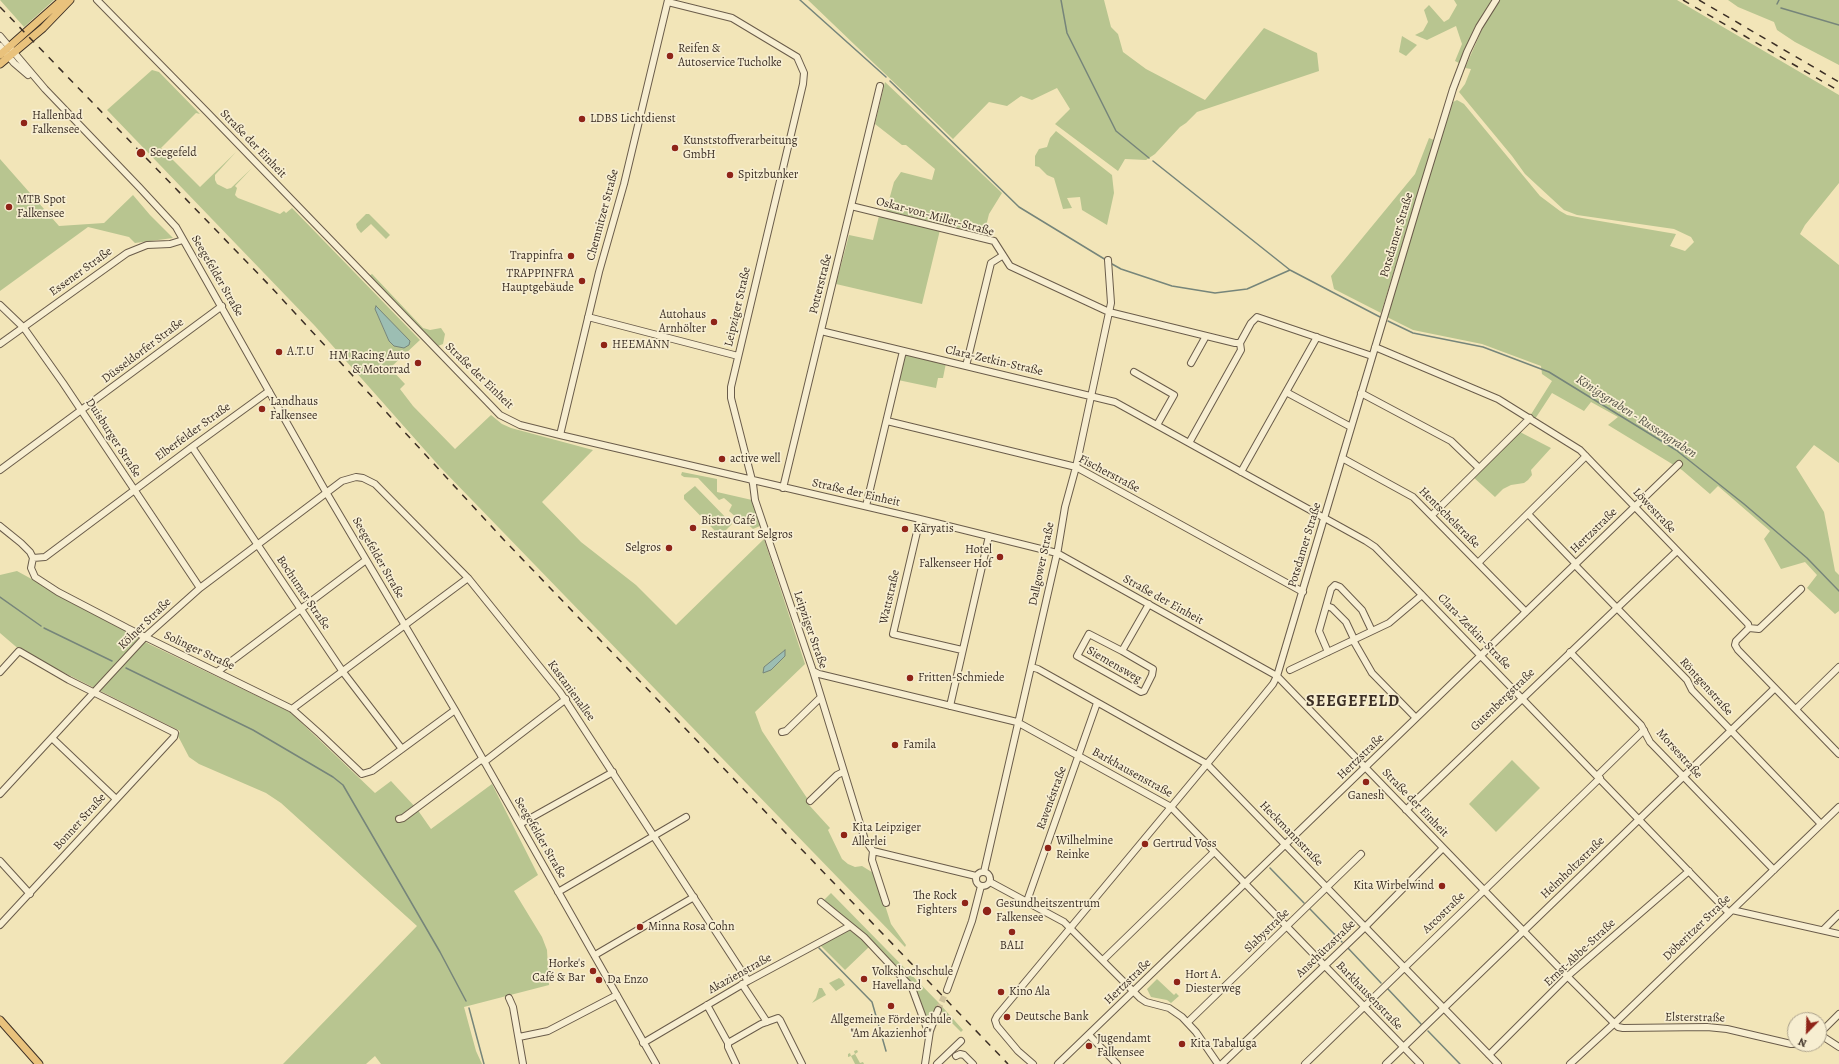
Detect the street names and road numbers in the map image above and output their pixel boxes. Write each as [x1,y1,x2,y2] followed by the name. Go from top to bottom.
[217,107,289,181] street label: Straße der Einheit
[584,168,622,262] street label: Chemnitzer Straße
[1377,191,1417,279] street label: Potsdamer Straße
[874,194,996,240] street label: Oskar-von-Miller-Straße
[188,233,246,319] street label: Seegefelder Straße
[47,244,115,300] street label: Essener Straße
[807,253,835,315] street label: Potterstraße
[722,266,754,348] street label: Leipziger Straße
[99,316,187,386] street label: Düsseldorfer Straße
[442,340,516,412] street label: Straße der Einheit
[944,343,1044,379] street label: Clara-Zetkin-Straße
[82,396,144,480] street label: Duisburger Straße
[152,400,234,464] street label: Elberfelder Straße
[1076,452,1142,496] street label: Fischerstraße
[811,476,901,510] street label: Straße der Einheit
[1415,484,1483,552] street label: Hentschelstraße
[1629,485,1679,537] street label: Löwestraße
[1285,501,1325,589] street label: Potsdamer Straße
[1568,505,1620,557] street label: Hertzstraße
[349,515,407,601] street label: Seegefelder Straße
[1026,521,1058,607] street label: Dallgower Straße
[273,553,333,633] street label: Bochumer Straße
[877,569,903,625] street label: Wattstraße
[1120,572,1206,628] street label: Straße der Einheit
[790,589,830,671] street label: Leipziger Straße
[1434,591,1514,673] street label: Clara-Zetkin-Straße
[116,595,174,653] street label: Kölner Straße
[161,628,237,674] street label: Solinger Straße
[1084,643,1144,687] street label: Siemensweg
[1676,655,1736,719] street label: Röntgenstraße
[544,658,598,724] street label: Kastanienallee
[1468,666,1538,734] street label: Gutenbergstraße
[1653,726,1705,782] street label: Morsestraße
[1335,731,1387,783] street label: Hertzstraße
[1089,745,1175,801] street label: Barkhausenstraße
[1034,764,1070,832] street label: Ravenéstraße
[1379,766,1451,840] street label: Straße der Einheit
[51,791,109,853] street label: Bonner Straße
[511,795,569,881] street label: Seegefelder Straße
[1256,798,1326,870] street label: Heckmannstraße
[1538,834,1608,902] street label: Helmholtzstraße
[1420,889,1468,937] street label: Arcostraße
[1660,892,1734,964] street label: Döberitzer Straße
[1241,906,1293,956] street label: Slabystraße
[1541,916,1619,990] street label: Ernst-Abbe-Straße
[1293,917,1359,981] street label: Anschützstraße
[706,951,774,997] street label: Akazienstraße
[1102,956,1154,1008] street label: Hertzstraße
[1333,959,1405,1033] street label: Barkhausenstraße
[1665,1010,1725,1026] street label: Elsterstraße

